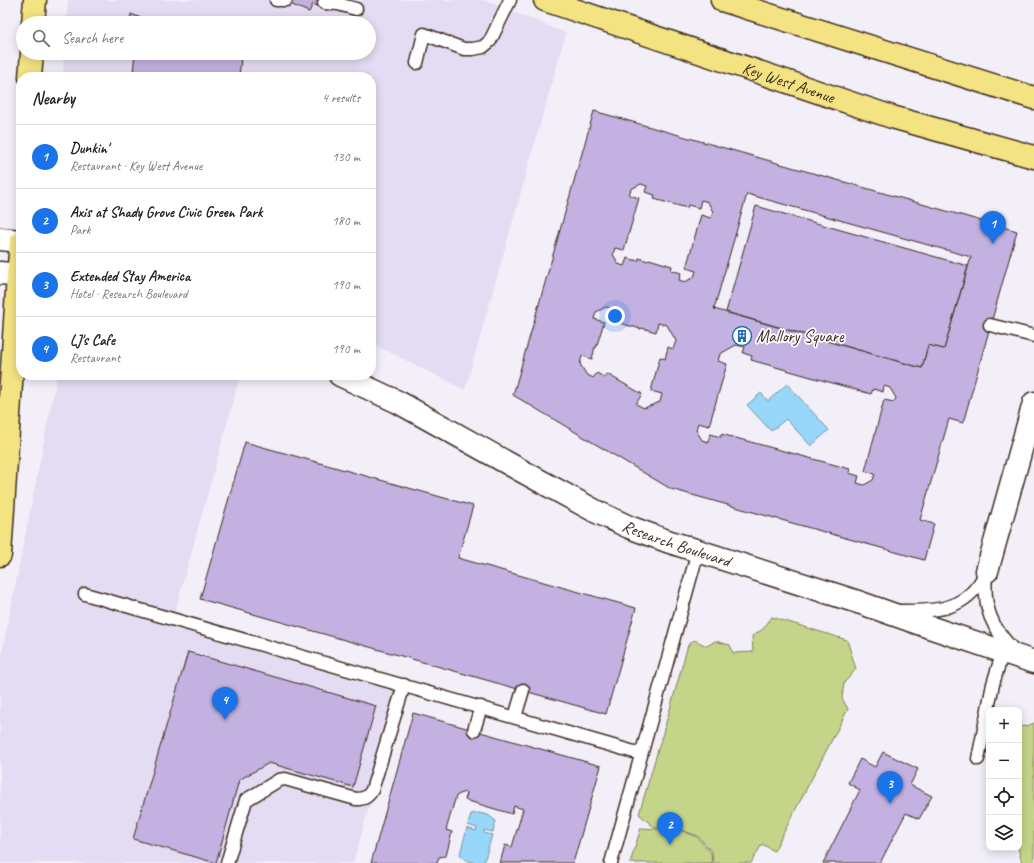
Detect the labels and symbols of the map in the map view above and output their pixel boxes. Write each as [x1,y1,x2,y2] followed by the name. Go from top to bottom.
[740,57,838,108] street label: Key West Avenue
[980,211,1006,244] pin: 1
[605,306,625,326] your location
[731,325,753,347] building icon: Mallory Square
[756,326,845,347] place label: Mallory Square
[619,515,736,573] street label: Research Boulevard
[212,687,238,720] pin: 4
[877,771,903,804] pin: 3
[657,812,683,845] pin: 2

